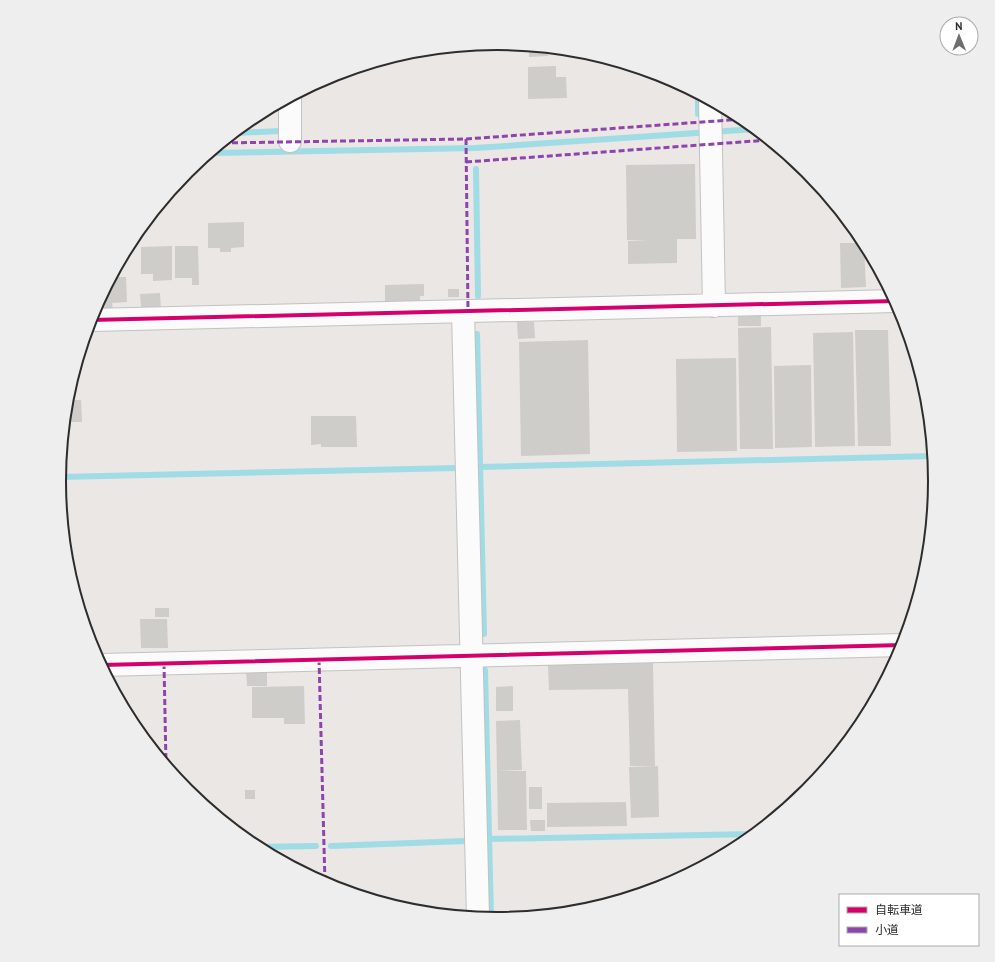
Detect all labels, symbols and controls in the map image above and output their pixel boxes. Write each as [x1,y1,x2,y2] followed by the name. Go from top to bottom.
[939,16,979,56] north arrow
[955,19,963,33] text: N
[839,894,979,946] legend
[875,902,923,917] text: 自転車道
[875,922,899,937] text: 小道

